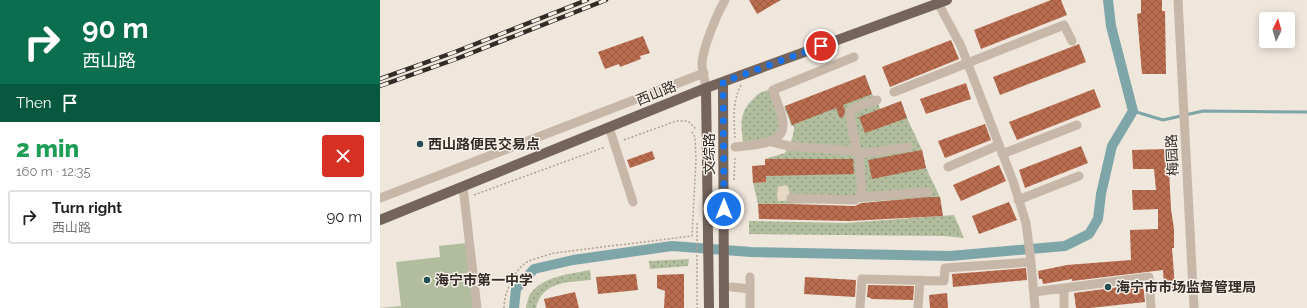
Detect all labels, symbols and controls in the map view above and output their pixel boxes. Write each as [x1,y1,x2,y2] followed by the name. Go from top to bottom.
[82,12,148,45] text: 90 m
[1259,12,1295,48] north arrow
[1259,12,1295,48] map controls
[16,16,68,68] icon: right
[804,29,838,63] pin
[810,35,832,57] icon: arrive
[82,50,136,71] text: 西山路
[634,78,678,108] street label: 西山路
[59,92,81,114] icon: arrive
[16,94,51,112] text: Then
[701,133,717,175] street label: 文综路
[16,134,79,163] text: 2 min
[1163,134,1181,176] street label: 梅园路
[322,135,364,177] button: close
[428,136,540,152] place label: 西山路便民交易点
[415,139,425,149] marker: 西山路便民交易点
[16,164,91,179] text: 160 m · 12:35
[703,188,745,230] position arrow
[52,199,122,217] text: Turn right
[18,206,40,228] icon: right
[326,208,362,226] text: 90 m
[52,220,91,235] text: 西山路
[435,272,533,288] place label: 海宁市第一中学
[422,275,432,285] marker: 海宁市第一中学
[1116,279,1256,295] place label: 海宁市市场监督管理局
[1103,282,1113,292] marker: 海宁市市场监督管理局

